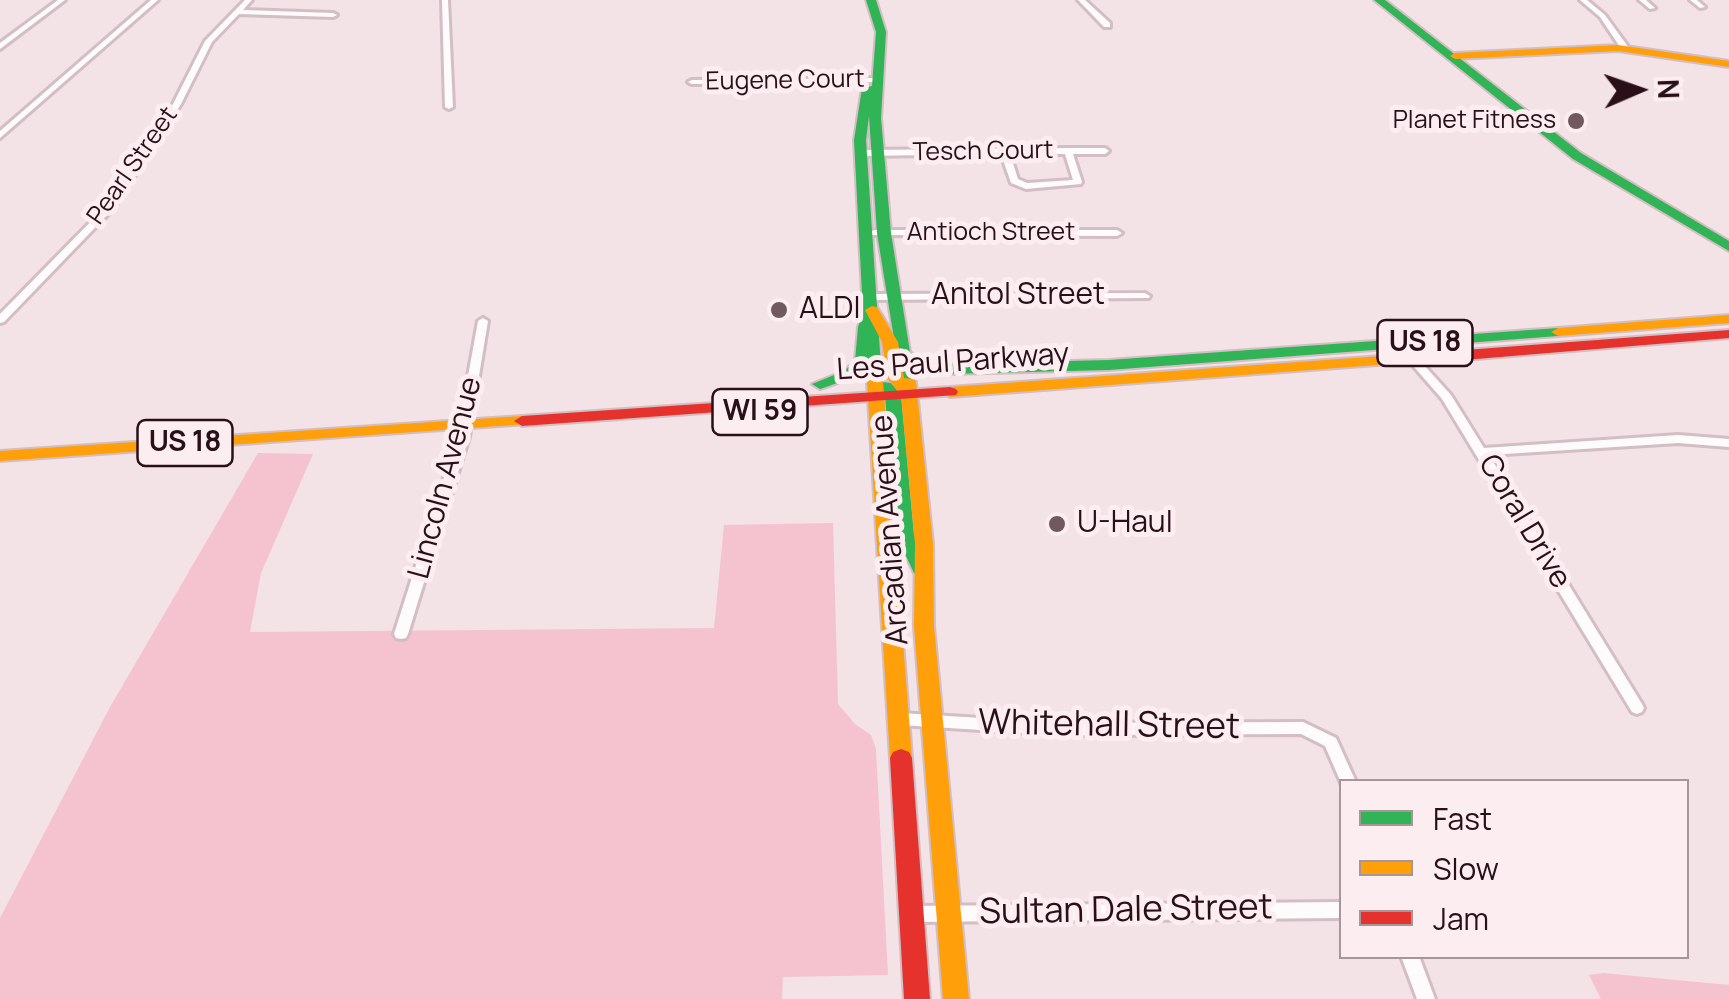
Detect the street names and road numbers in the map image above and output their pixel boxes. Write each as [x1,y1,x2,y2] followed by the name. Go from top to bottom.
[705,65,865,97] street label: Eugene Court
[82,101,184,231] street label: Pearl Street
[912,136,1054,168] street label: Tesch Court
[907,218,1075,248] street label: Antioch Street
[931,278,1105,314] street label: Anitol Street
[1378,320,1472,366] road number: US 18
[836,337,1070,389] street label: Les Paul Parkway
[402,373,490,583] street label: Lincoln Avenue
[712,389,808,435] road number: WI 59
[865,414,917,646] street label: Arcadian Avenue
[138,420,232,466] road number: US 18
[1470,449,1578,595] street label: Coral Drive
[978,703,1240,749] street label: Whitehall Street
[979,887,1273,935] street label: Sultan Dale Street

